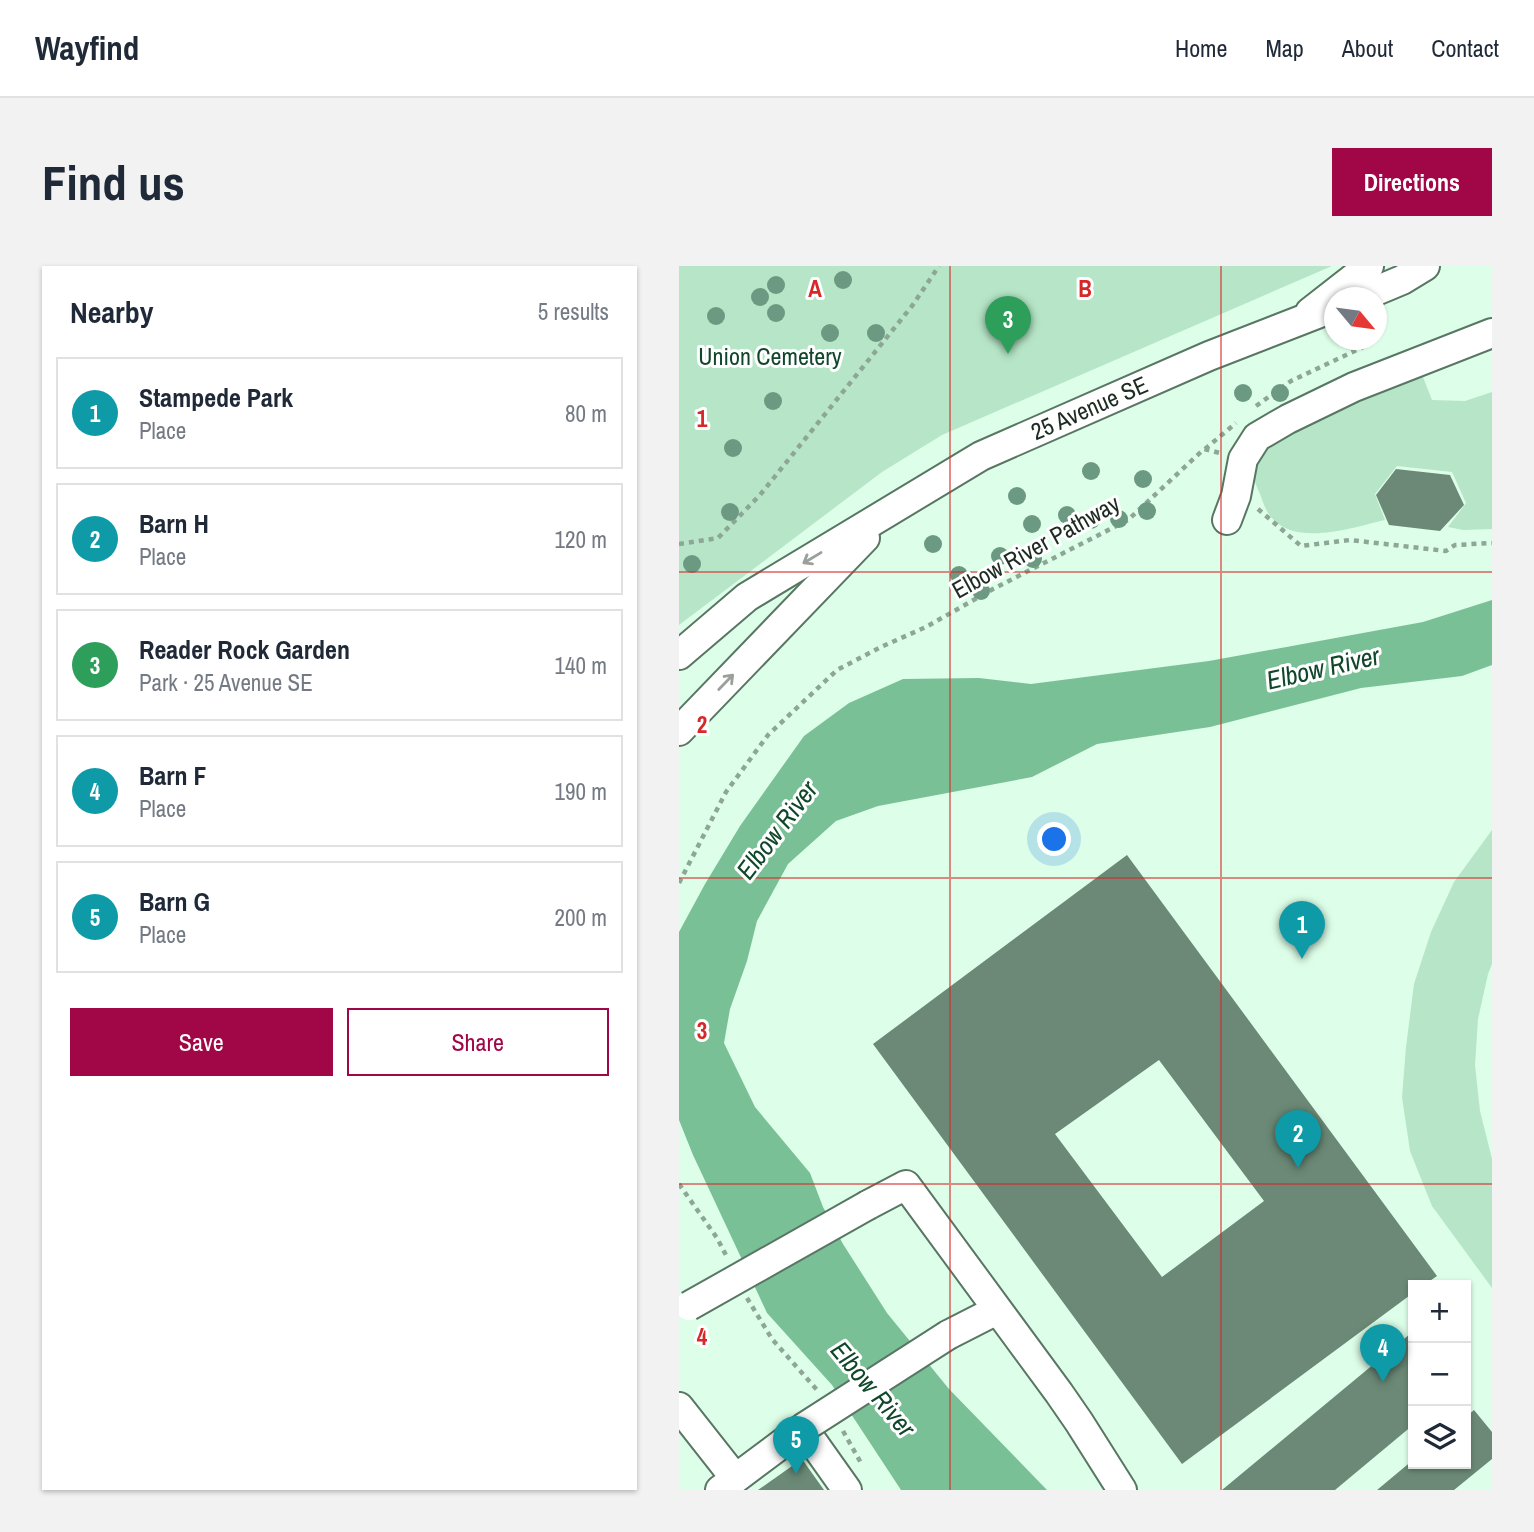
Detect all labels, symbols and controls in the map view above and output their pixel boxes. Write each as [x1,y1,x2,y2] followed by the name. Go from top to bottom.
[35,26,139,70] text: Wayfind
[1175,32,1227,64] text: Home
[1265,32,1304,64] text: Map
[1342,32,1393,64] text: About
[1431,32,1499,64] text: Contact
[1332,148,1492,216] button: Directions
[42,149,185,215] text: Find us
[808,273,822,304] text: A
[1078,273,1092,304] text: B
[1324,287,1387,350] north arrow
[70,292,153,332] text: Nearby
[538,296,609,327] text: 5 results
[985,296,1031,354] pin: 3
[698,340,842,372] park label: Union Cemetery
[1026,368,1153,447] street label: 25 Avenue SE
[139,380,293,415] text: Stampede Park
[90,398,100,429] text: 1
[565,398,607,429] text: 80 m
[697,403,708,434] text: 1
[139,415,186,446] text: Place
[946,487,1125,605] street label: Elbow River Pathway
[139,506,209,541] text: Barn H
[90,524,100,555] text: 2
[555,524,607,555] text: 120 m
[139,541,186,572] text: Place
[802,552,822,566] one-way arrow
[139,632,350,667] text: Reader Rock Garden
[1263,637,1384,697] water label: Elbow River
[90,650,100,681] text: 3
[555,650,607,681] text: 140 m
[139,667,313,698] text: Park · 25 Avenue SE
[718,674,735,691] one-way arrow
[697,709,707,740] text: 2
[139,758,207,793] text: Barn F
[728,773,826,886] water label: Elbow River
[90,776,100,807] text: 4
[555,776,607,807] text: 190 m
[139,793,186,824] text: Place
[1037,822,1071,856] your location
[139,884,210,919] text: Barn G
[1279,901,1325,959] pin: 1
[90,902,100,933] text: 5
[555,902,607,933] text: 200 m
[139,919,186,950] text: Place
[70,1008,333,1076] button: Save
[347,1008,609,1076] button: Share
[697,1015,707,1046] text: 3
[1275,1110,1321,1168] pin: 2
[1408,1280,1471,1469] map controls
[1408,1280,1471,1343] button: +
[697,1321,708,1352] text: 4
[1360,1324,1406,1382] pin: 4
[823,1333,924,1445] water label: Elbow River
[1408,1343,1471,1406] button: −
[1408,1406,1471,1469] button: layers
[773,1416,819,1474] pin: 5

